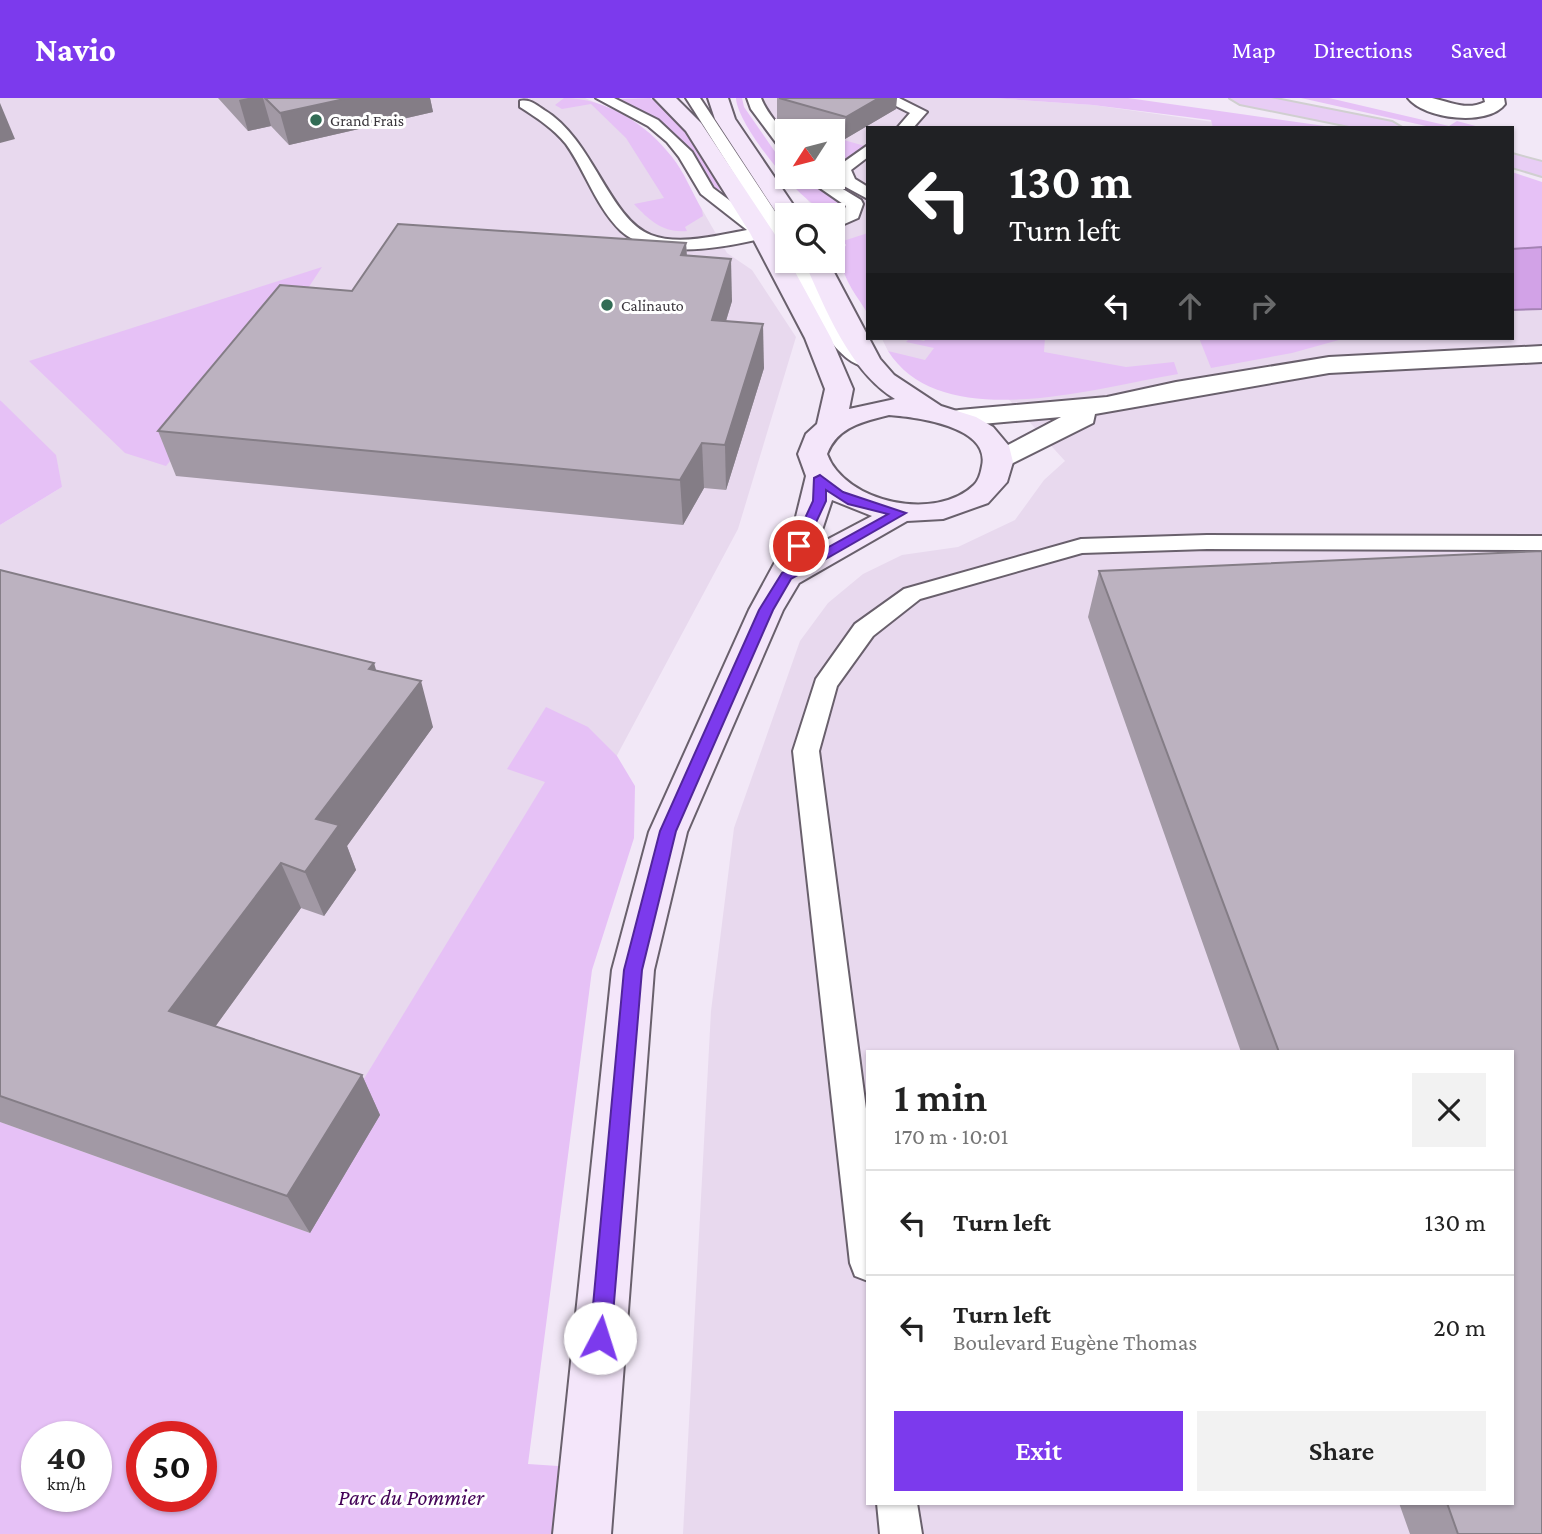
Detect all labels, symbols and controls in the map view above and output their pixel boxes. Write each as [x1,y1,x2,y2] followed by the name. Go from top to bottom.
[35,31,116,68] text: Navio
[1232,36,1276,63] text: Map
[1314,36,1413,63] text: Directions
[1451,36,1507,63] text: Saved
[308,112,324,128] marker: Grand Frais
[330,112,404,129] place label: Grand Frais
[775,119,845,189] north arrow
[775,119,845,273] map controls
[894,154,985,245] icon: left
[1009,154,1132,209] text: 130 m
[775,203,845,273] button: search
[1009,212,1120,248] text: Turn left
[1098,287,1136,325] icon: left
[1171,287,1209,325] icon: ahead
[1244,287,1282,325] icon: right
[599,297,615,313] marker: Calinauto
[621,297,684,314] place label: Calinauto
[769,516,829,576] pin
[780,527,818,565] icon: arrive
[894,1073,987,1120] text: 1 min
[1412,1073,1486,1147] button: close
[894,1123,1008,1149] text: 170 m · 10:01
[894,1204,932,1242] icon: left
[953,1208,1051,1237] text: Turn left
[1425,1208,1486,1237] text: 130 m
[953,1300,1051,1329] text: Turn left
[563,1301,637,1375] position arrow
[894,1309,932,1347] icon: left
[1433,1313,1486,1342] text: 20 m
[953,1329,1197,1355] text: Boulevard Eugène Thomas
[894,1411,1183,1491] button: Exit
[1197,1411,1486,1491] button: Share
[126,1421,217,1512] speed limit sign: 50
[46,1438,87,1477] text: 40
[47,1474,86,1494] text: km/h
[338,1484,485,1510] park label: Parc du Pommier

